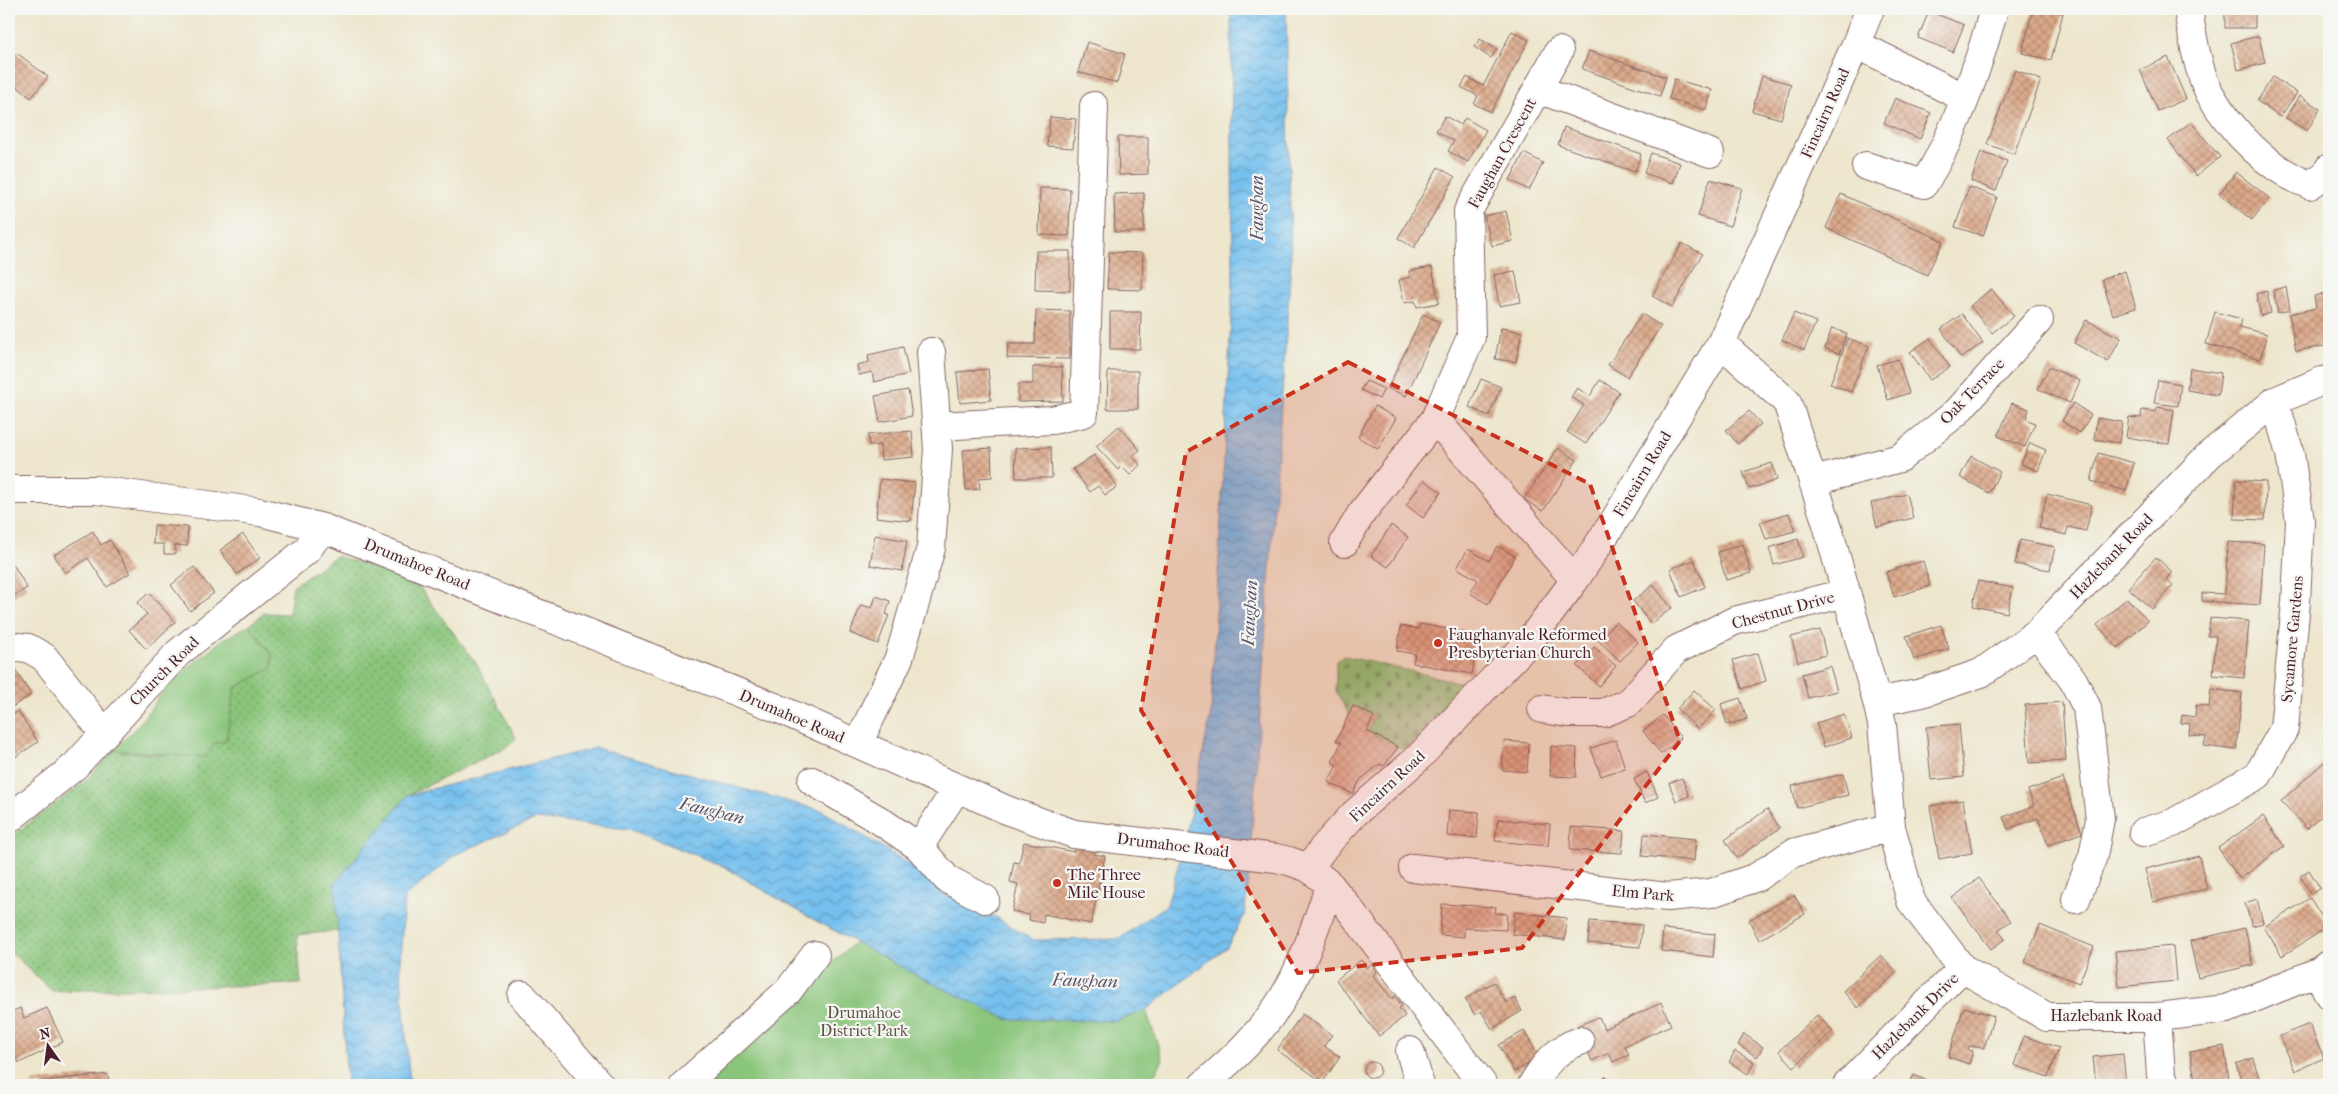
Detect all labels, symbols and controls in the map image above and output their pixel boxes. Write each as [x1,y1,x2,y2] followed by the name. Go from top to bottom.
[1797,65,1853,161] street label: Fincairn Road
[1464,94,1540,212] street label: Faughan Crescent
[1247,175,1268,242] water label: Faughan
[1936,354,2008,428] street label: Oak Terrace
[1609,427,1675,520] street label: Fincairn Road
[2065,509,2157,603] street label: Hazlebank Road
[361,534,473,594] street label: Drumahoe Road
[2277,575,2307,703] street label: Sycamore Gardens
[1238,580,1262,647] water label: Faughan
[1730,587,1837,633] street label: Chestnut Drive
[1448,625,1607,662] place label: Faughanvale Reformed Presbyterian Church
[125,632,203,710] street label: Church Road
[1432,637,1444,649] marker: Faughanvale Reformed Presbyterian Church
[736,685,848,747] street label: Drumahoe Road
[1345,746,1429,826] street label: Fincairn Road
[677,793,746,829] water label: Faughan
[1116,829,1230,861] street label: Drumahoe Road
[1067,865,1145,902] place label: The Three Mile House
[1051,877,1063,889] marker: The Three Mile House
[1611,881,1676,905] street label: Elm Park
[1051,969,1118,993] water label: Faughan
[1868,969,1962,1063] street label: Hazlebank Drive
[820,1003,909,1040] park label: Drumahoe District Park
[2050,1006,2162,1025] street label: Hazlebank Road
[22,1022,72,1072] north arrow
[38,1024,53,1043] text: N

